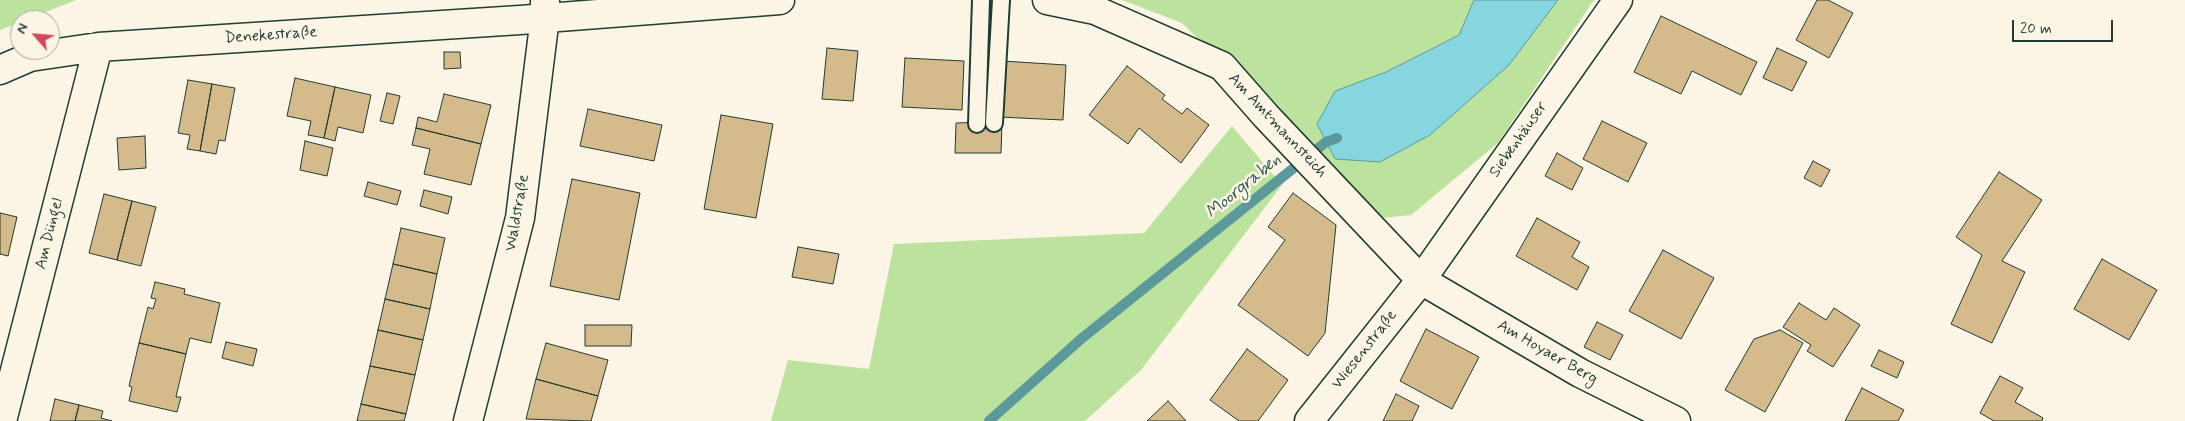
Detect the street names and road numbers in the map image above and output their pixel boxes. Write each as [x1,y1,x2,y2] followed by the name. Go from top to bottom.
[224,23,318,49] street label: Denekestraße
[1224,70,1330,182] street label: Am Amtmannsteich
[1486,98,1552,182] street label: Siebenhäuser
[502,173,534,253] street label: Waldstraße
[32,196,68,272] street label: Am Düngel
[1328,307,1402,393] street label: Wiesenstraße
[1493,317,1601,389] street label: Am Hoyaer Berg

